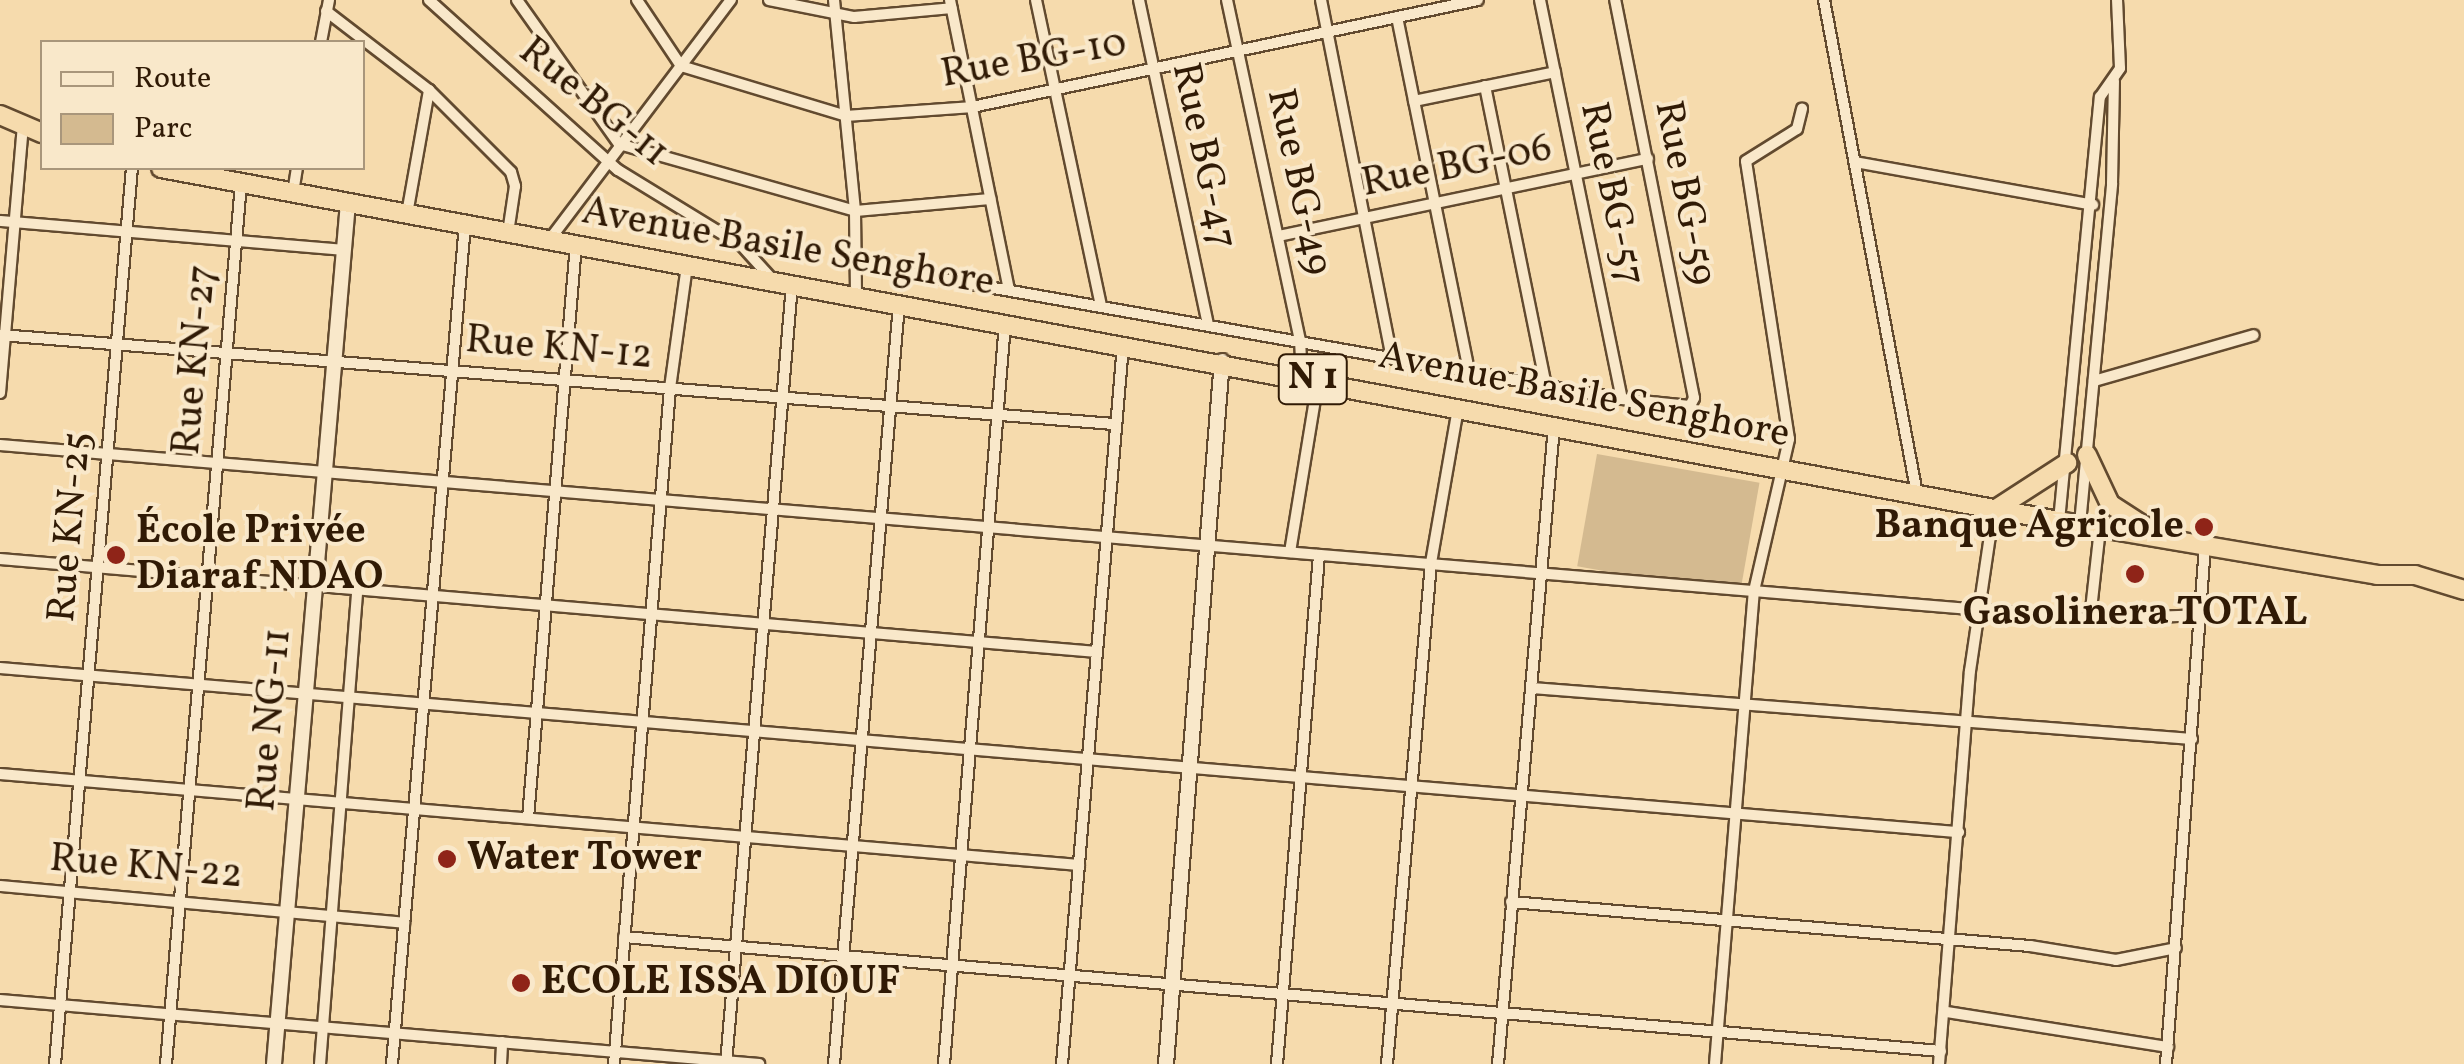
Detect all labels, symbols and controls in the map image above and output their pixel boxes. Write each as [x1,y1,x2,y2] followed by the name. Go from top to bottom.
[938,20,1130,100] street label: Rue BG-10
[508,28,678,178] street label: Rue BG-11
[40,40,365,170] legend
[134,58,211,100] text: Route
[1160,59,1246,253] street label: Rue BG-47
[1255,84,1341,280] street label: Rue BG-49
[1643,97,1725,289] street label: Rue BG-59
[1568,98,1654,290] street label: Rue BG-57
[134,108,192,150] text: Parc
[1358,125,1556,209] street label: Rue BG-06
[578,188,998,308] street label: Avenue Basile Senghore
[164,263,228,457] street label: Rue KN-27
[464,317,654,381] street label: Rue KN-12
[1374,333,1794,459] street label: Avenue Basile Senghore
[1276,346,1350,412] road number: N 1
[39,430,103,624] street label: Rue KN-25
[1875,503,2184,551] place label: Banque Agricole
[136,508,380,602] place label: École Privée Diaraf NDAO
[2193,516,2215,538] marker: Banque Agricole
[105,544,127,566] marker: École Privée Diaraf NDAO
[2124,563,2146,585] marker: Gasolinera TOTAL
[1962,590,2308,638] place label: Gasolinera TOTAL
[239,626,303,814] street label: Rue NG-11
[467,835,703,883] place label: Water Tower
[48,836,244,900] street label: Rue KN-22
[436,848,458,870] marker: Water Tower
[541,959,900,1007] place label: ECOLE ISSA DIOUF
[510,972,532,994] marker: ECOLE ISSA DIOUF

